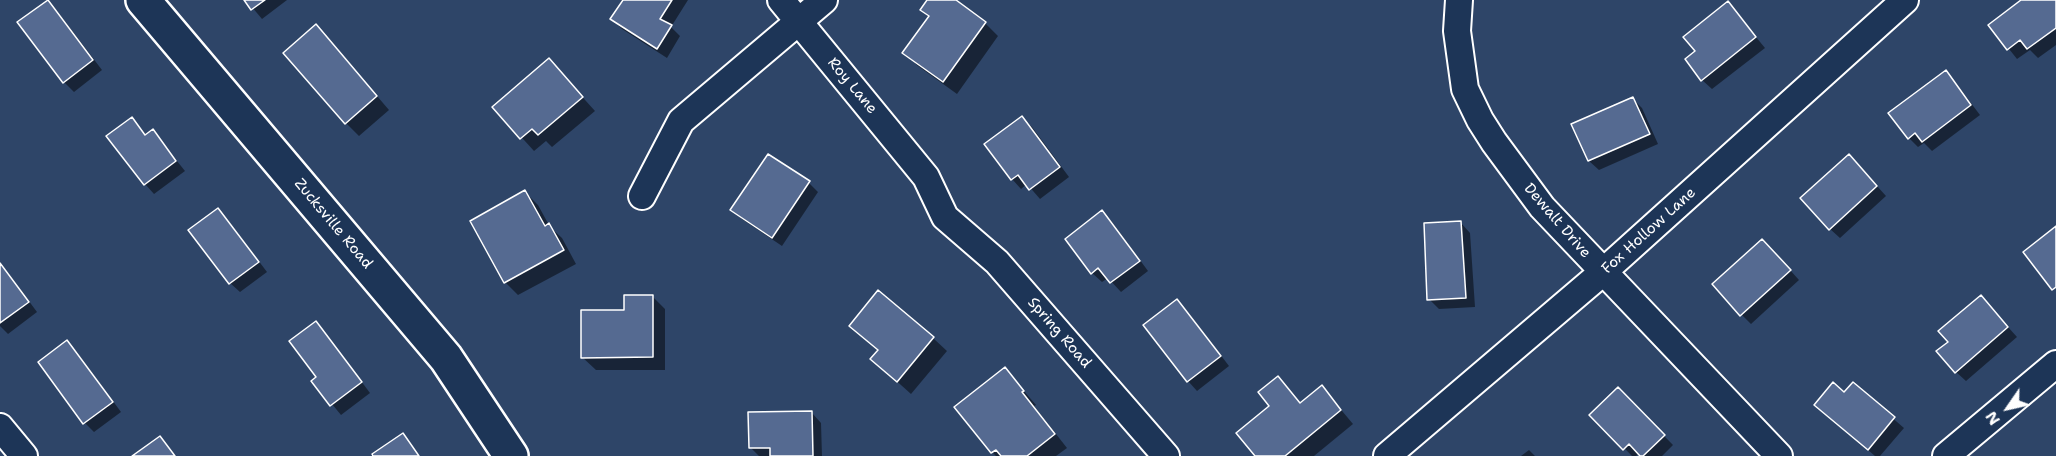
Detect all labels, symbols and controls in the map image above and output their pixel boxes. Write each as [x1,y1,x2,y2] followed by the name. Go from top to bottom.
[823,54,881,118] street label: Roy Lane
[290,175,376,273] street label: Zucksville Road
[1520,180,1594,262] street label: Dewalt Drive
[1598,184,1700,278] street label: Fox Hollow Lane
[1023,294,1095,372] street label: Spring Road
[1978,378,2038,438] north arrow
[1980,407,2005,429] text: N

